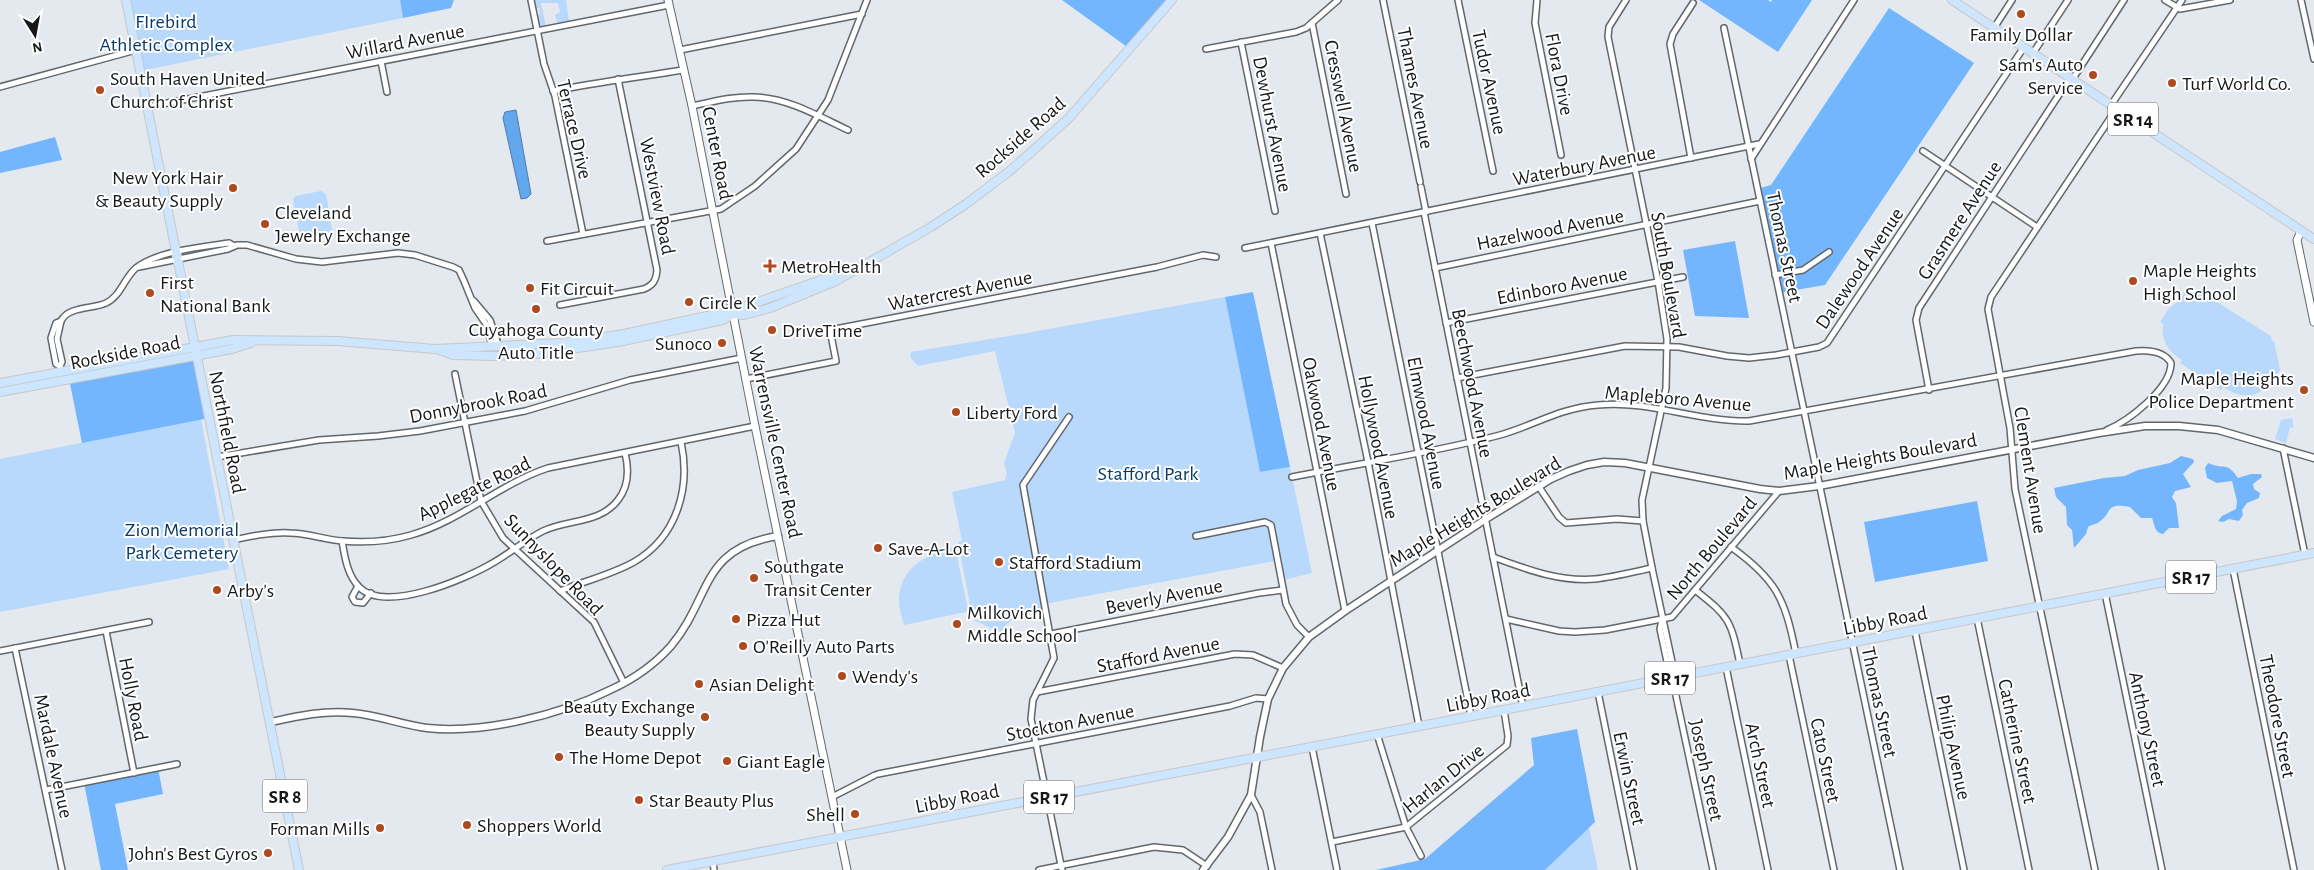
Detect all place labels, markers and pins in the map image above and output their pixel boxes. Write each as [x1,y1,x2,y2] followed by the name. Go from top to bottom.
[2015,8,2027,20] marker: Family Dollar
[1970,25,2073,45] place label: Family Dollar
[1999,55,2083,98] place label: Sam's Auto Service
[110,69,265,112] place label: South Haven United Church of Christ
[2087,69,2099,81] marker: Sam's Auto Service
[2182,74,2291,94] place label: Turf World Co.
[2166,77,2178,89] marker: Turf World Co.
[94,84,106,96] marker: South Haven United Church of Christ
[95,168,224,211] place label: New York Hair & Beauty Supply
[227,182,239,194] marker: New York Hair & Beauty Supply
[275,203,410,246] place label: Cleveland Jewelry Exchange
[259,218,271,230] marker: Cleveland Jewelry Exchange
[781,257,881,277] place label: MetroHealth
[763,259,777,273] marker: MetroHealth
[2143,261,2257,304] place label: Maple Heights High School
[160,273,270,316] place label: First National Bank
[2127,275,2139,287] marker: Maple Heights High School
[540,279,615,299] place label: Fit Circuit
[524,282,536,294] marker: Fit Circuit
[144,287,156,299] marker: First National Bank
[699,293,757,313] place label: Circle K
[683,296,695,308] marker: Circle K
[530,303,542,315] marker: Cuyahoga County Auto Title
[469,320,604,363] place label: Cuyahoga County Auto Title
[782,321,862,341] place label: DriveTime
[766,324,778,336] marker: DriveTime
[655,334,712,354] place label: Sunoco
[716,337,728,349] marker: Sunoco
[2149,369,2295,412] place label: Maple Heights Police Department
[2298,384,2310,396] marker: Maple Heights Police Department
[966,403,1058,423] place label: Liberty Ford
[950,406,962,418] marker: Liberty Ford
[888,539,970,559] place label: Save-A-Lot
[872,542,884,554] marker: Save-A-Lot
[1009,553,1142,573] place label: Stafford Stadium
[993,556,1005,568] marker: Stafford Stadium
[764,557,872,600] place label: Southgate Transit Center
[748,572,760,584] marker: Southgate Transit Center
[227,581,274,601] place label: Arby's
[211,584,223,596] marker: Arby's
[967,603,1078,646] place label: Milkovich Middle School
[746,610,821,630] place label: Pizza Hut
[730,613,742,625] marker: Pizza Hut
[951,618,963,630] marker: Milkovich Middle School
[753,637,895,657] place label: O'Reilly Auto Parts
[737,640,749,652] marker: O'Reilly Auto Parts
[852,667,918,687] place label: Wendy's
[836,670,848,682] marker: Wendy's
[709,675,815,695] place label: Asian Delight
[693,678,705,690] marker: Asian Delight
[563,697,695,740] place label: Beauty Exchange Beauty Supply
[699,711,711,723] marker: Beauty Exchange Beauty Supply
[569,748,702,768] place label: The Home Depot
[553,751,565,763] marker: The Home Depot
[737,752,825,772] place label: Giant Eagle
[721,755,733,767] marker: Giant Eagle
[649,791,774,811] place label: Star Beauty Plus
[633,794,645,806] marker: Star Beauty Plus
[806,805,845,825] place label: Shell
[849,808,861,820] marker: Shell
[477,816,602,836] place label: Shoppers World
[269,819,370,839] place label: Forman Mills
[461,819,473,831] marker: Shoppers World
[374,822,386,834] marker: Forman Mills
[128,844,258,864] place label: John's Best Gyros
[262,847,274,859] marker: John's Best Gyros

